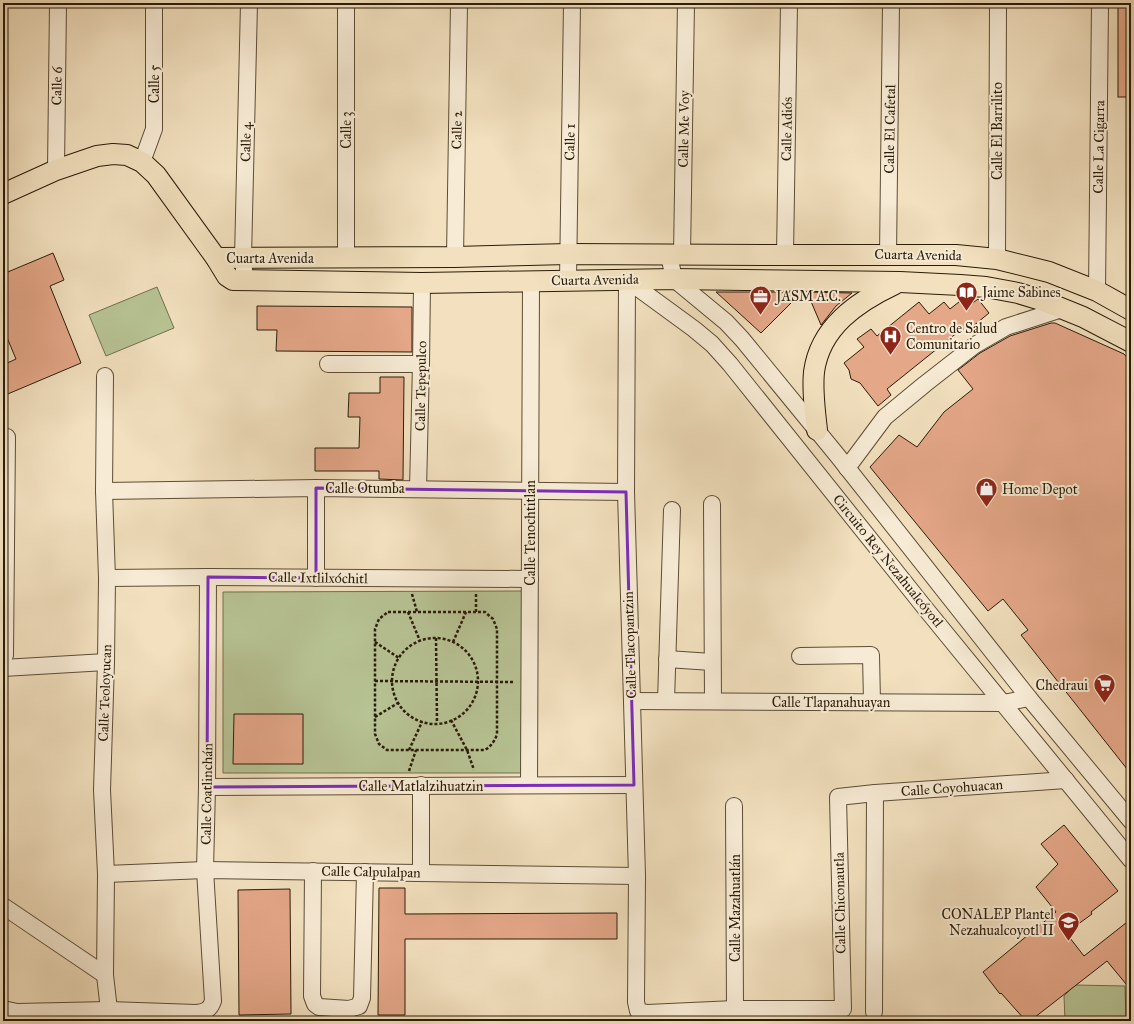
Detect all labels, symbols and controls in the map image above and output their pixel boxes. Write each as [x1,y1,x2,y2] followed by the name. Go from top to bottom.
[146,64,163,103] street label: Calle 5
[48,66,66,106] street label: Calle 6
[989,82,1006,180] street label: Calle El Barrilito
[881,84,899,174] street label: Calle El Cafetal
[675,90,693,168] street label: Calle Me Voy
[778,97,796,161] street label: Calle Adiós
[1090,100,1108,194] street label: Calle La Cigarra
[448,110,466,150] street label: Calle 2
[338,111,355,149] street label: Calle 3
[237,121,255,162] street label: Calle 4
[561,123,579,161] street label: Calle 1
[874,246,962,264] street label: Cuarta Avenida
[226,250,314,267] street label: Cuarta Avenida
[551,271,639,289] street label: Cuarta Avenida
[953,279,979,312] library icon: Jaime Sabines
[747,283,773,316] office icon: JASM A.C.
[980,284,1061,302] place label: Jaime Sabines
[774,288,841,306] place label: JASM A.C.
[906,320,997,353] place label: Centro de Salud Comunitario
[877,323,903,356] hospital icon: Centro de Salud Comunitario
[412,341,430,431] street label: Calle Tepepulco
[973,476,999,509] shop icon: Home Depot
[325,480,405,497] street label: Calle Otumba
[522,480,539,586] street label: Calle Tenochtitlan
[1002,481,1078,498] place label: Home Depot
[829,491,947,631] street label: Circuito Rey Nezahualcóyotl
[268,569,368,587] street label: Calle Ixtlilxóchitl
[620,591,640,699] street label: Calle Tlacopantzin
[95,644,115,742] street label: Calle Teoloyucan
[1091,672,1117,705] supermarket icon: Chedraui
[1035,677,1088,694] place label: Chedraui
[772,694,891,711] street label: Calle Tlapanahuayan
[198,743,216,845] street label: Calle Coatlinchán
[900,776,1004,800] street label: Calle Coyohuacan
[359,778,484,795] street label: Calle Matlalzihuatzin
[831,852,849,954] street label: Calle Chiconautla
[727,854,744,962] street label: Calle Mazahuatlán
[321,863,421,881] street label: Calle Calpulalpan
[942,906,1054,939] place label: CONALEP Plantel Nezahualcoyotl II
[1056,909,1082,942] school or university icon: CONALEP Plantel Nezahualcoyotl II

